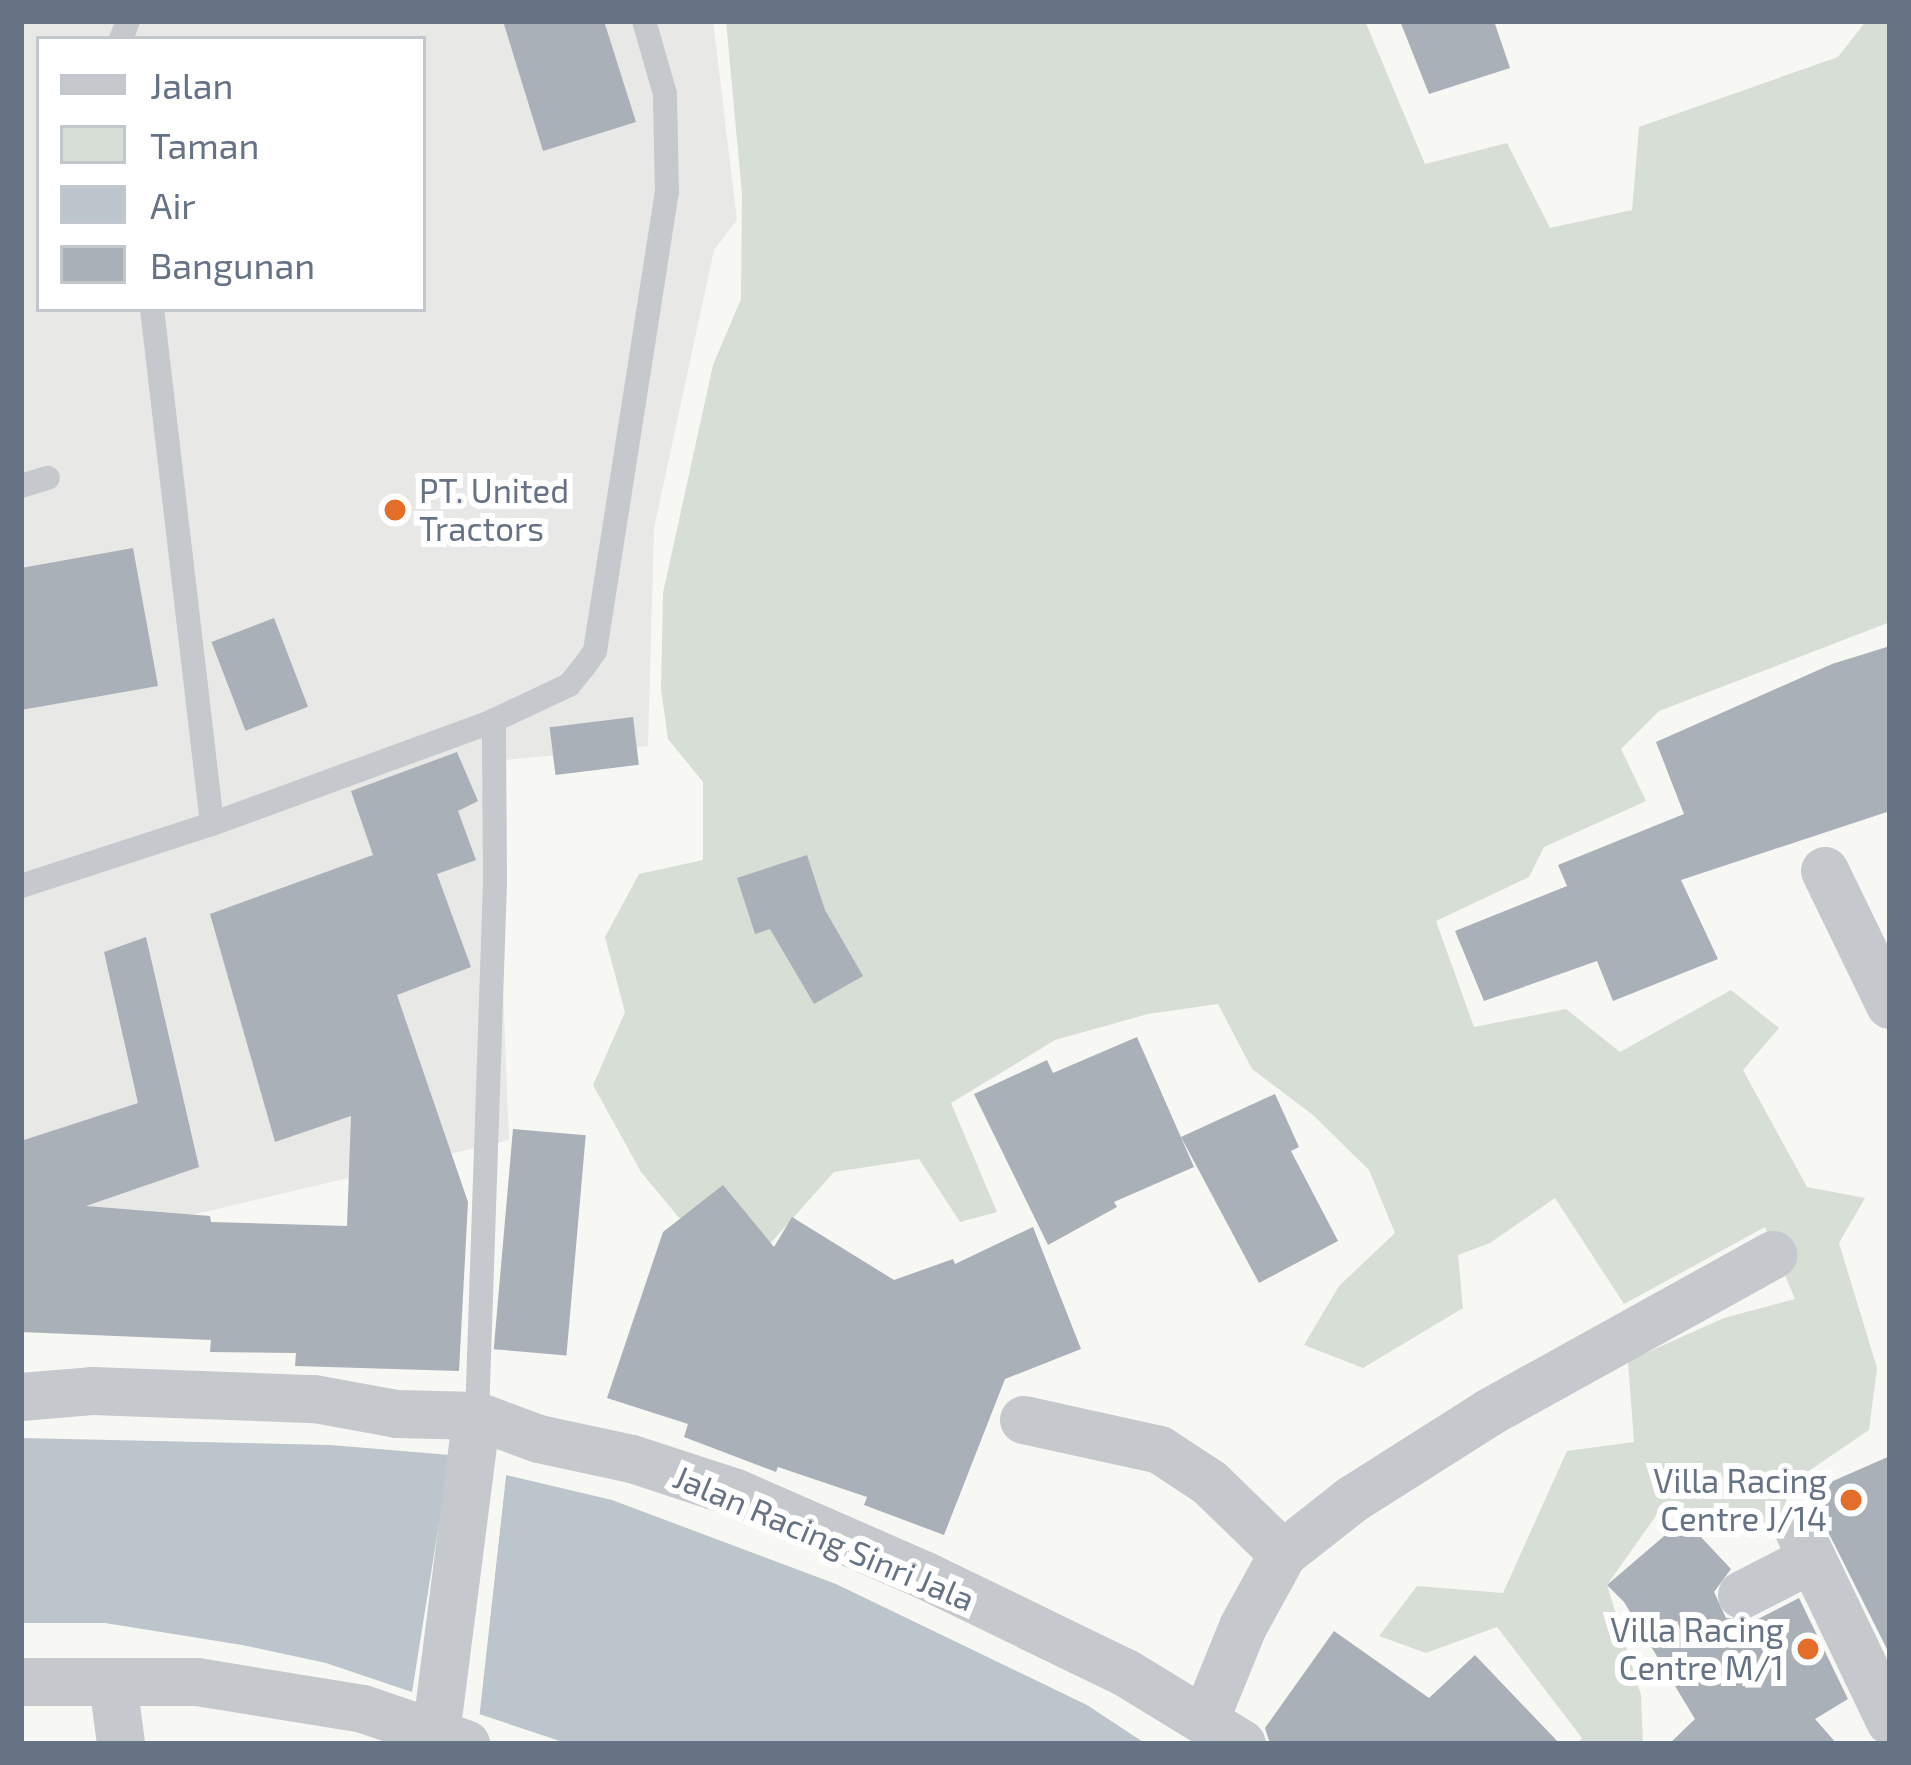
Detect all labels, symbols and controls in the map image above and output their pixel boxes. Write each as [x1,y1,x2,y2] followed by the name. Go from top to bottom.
[36,36,426,312] legend
[150,63,233,106] text: Jalan
[150,123,260,166] text: Taman
[150,183,196,226] text: Air
[150,243,315,286] text: Bangunan
[419,471,569,549] place label: PT. United Tractors
[382,497,408,523] marker: PT. United Tractors
[667,1457,981,1619] street label: Jalan Racing Sinri Jala
[1653,1461,1827,1539] place label: Villa Racing Centre J/14
[1838,1487,1864,1513] marker: Villa Racing Centre J/14
[1610,1610,1784,1688] place label: Villa Racing Centre M/1
[1795,1636,1821,1662] marker: Villa Racing Centre M/1

